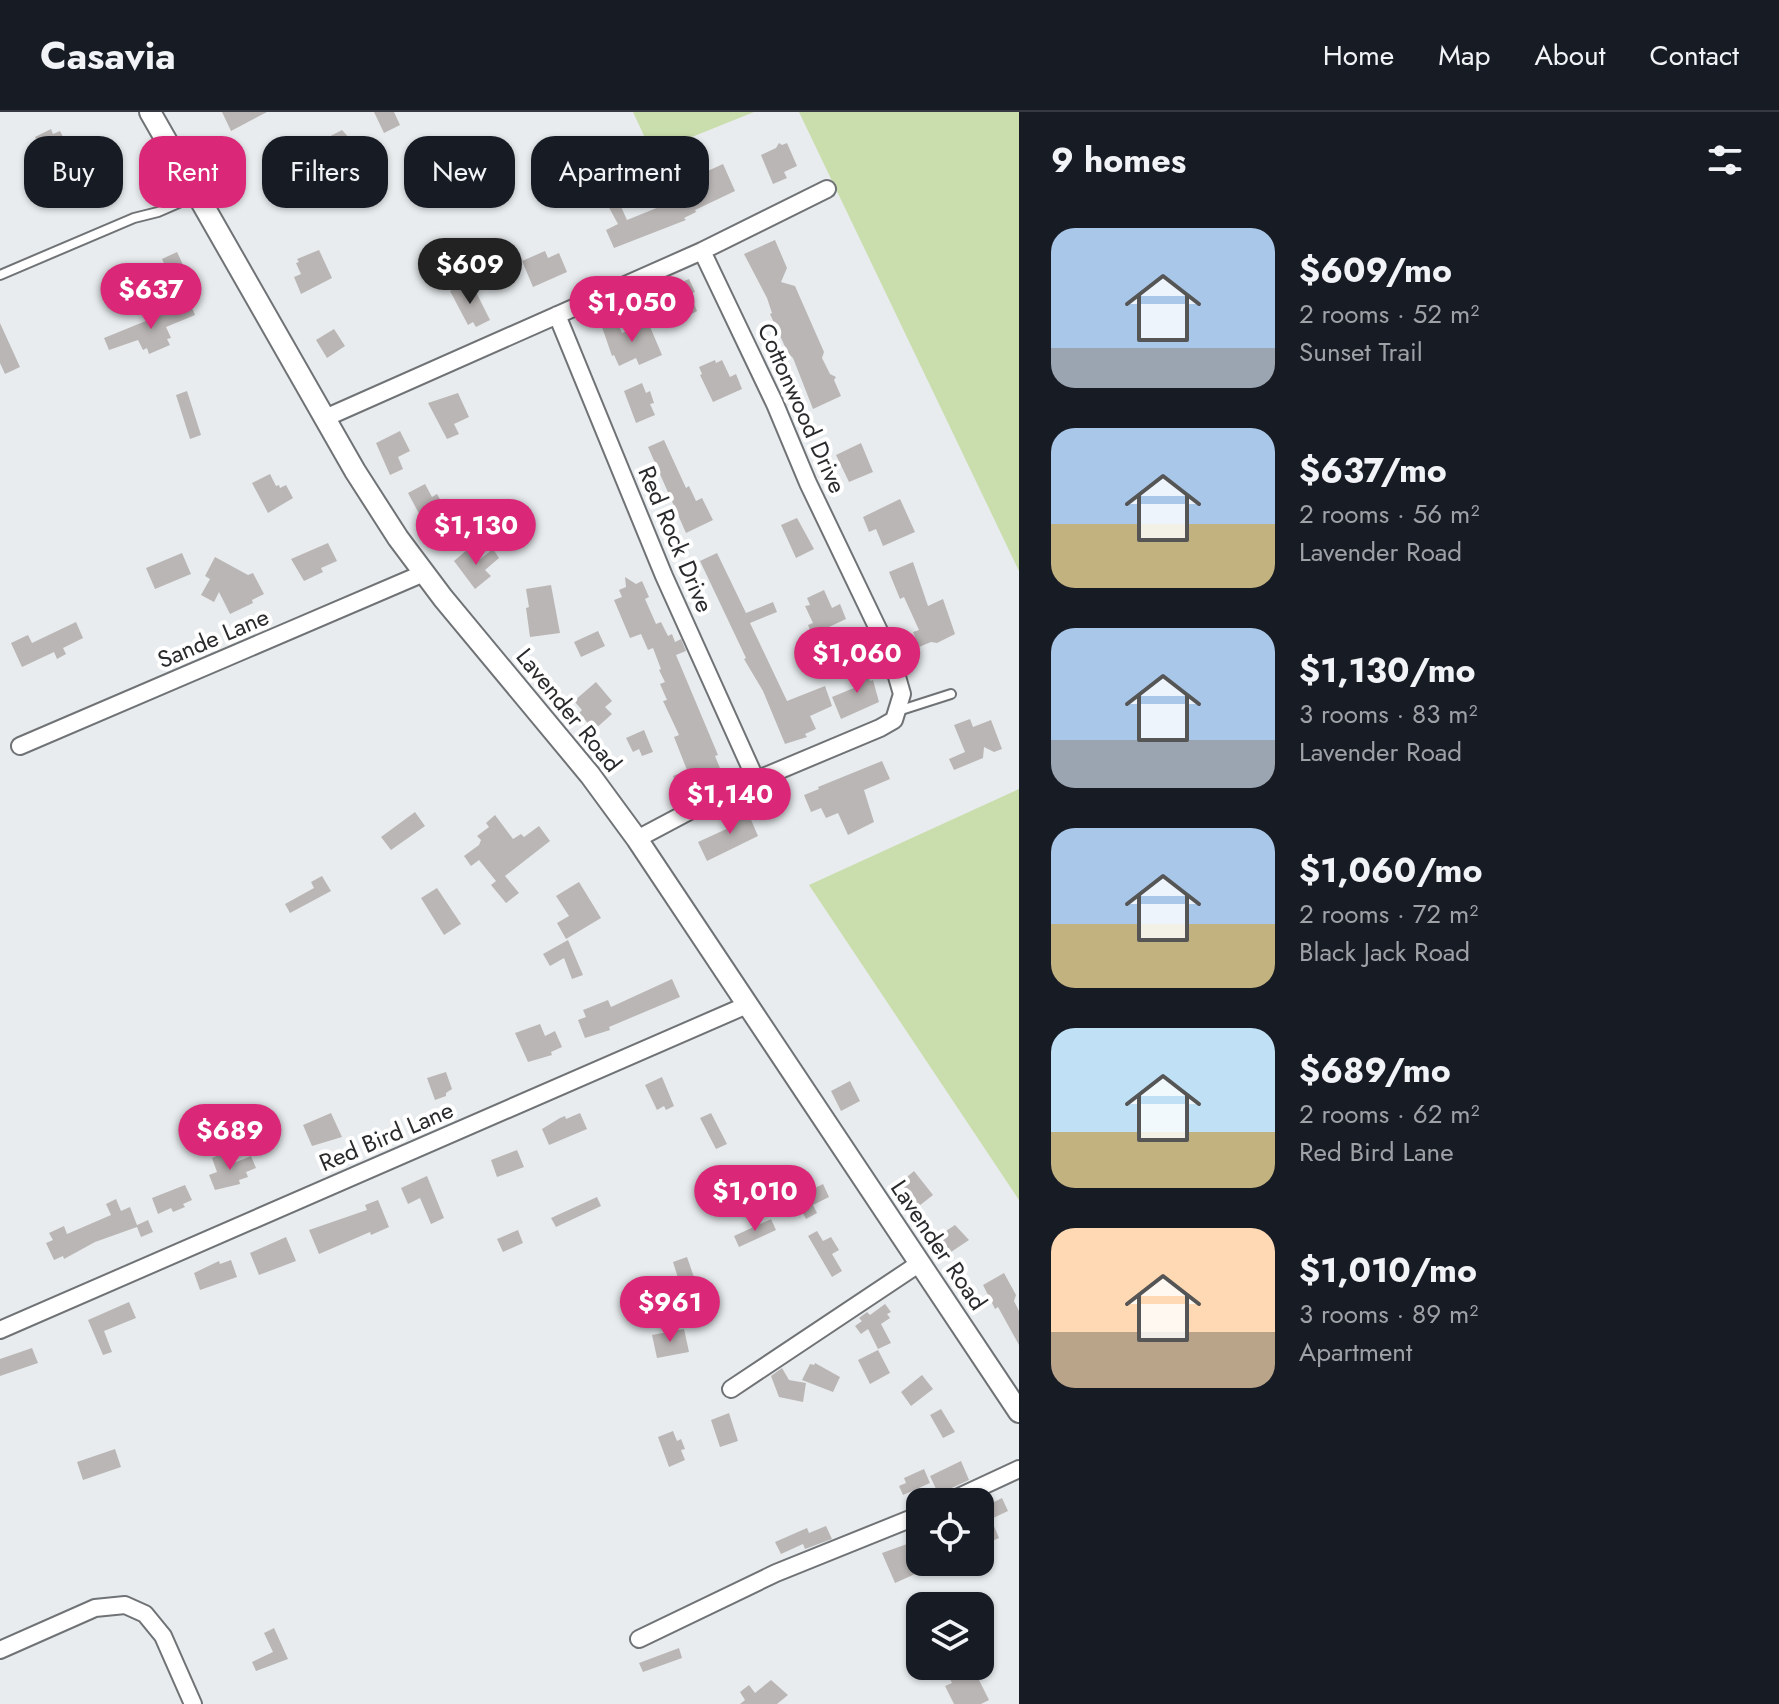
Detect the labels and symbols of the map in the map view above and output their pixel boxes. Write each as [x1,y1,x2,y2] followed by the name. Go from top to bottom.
[423,238,517,306] pin: $609
[104,263,198,331] pin: $637
[567,276,697,344] pin: $1,050
[749,317,855,499] street label: Cottonwood Drive
[629,460,723,618] street label: Red Rock Drive
[411,499,541,567] pin: $1,130
[152,599,274,677] street label: Sande Lane
[792,627,922,695] pin: $1,060
[508,640,630,780] street label: Lavender Road
[665,768,795,836] pin: $1,140
[313,1092,459,1180] street label: Red Bird Lane
[183,1104,277,1172] pin: $689
[690,1165,820,1233] pin: $1,010
[882,1173,996,1317] street label: Lavender Road
[623,1276,717,1344] pin: $961

